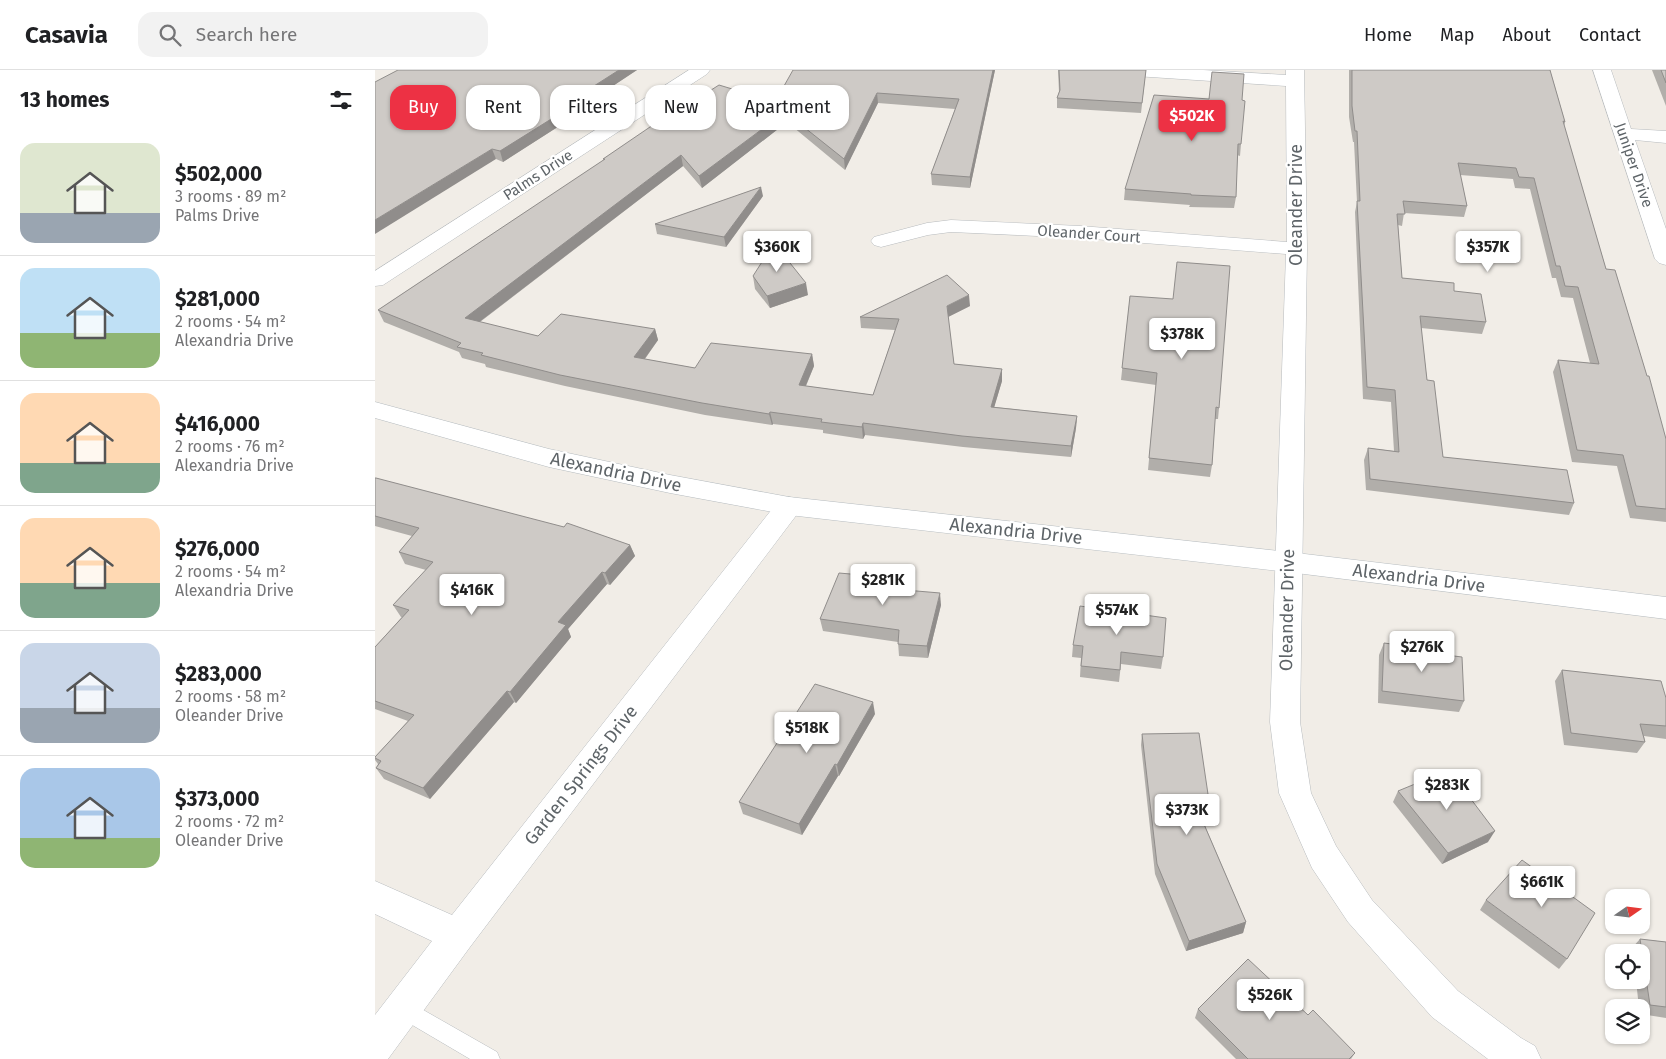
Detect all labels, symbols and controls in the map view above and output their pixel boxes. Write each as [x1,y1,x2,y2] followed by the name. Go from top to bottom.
[138,12,488,57] search box
[25,21,108,49] text: Casavia
[156,21,184,49] icon: search
[196,23,297,46] text: Search here
[1364,24,1412,46] text: Home
[1440,24,1474,46] text: Map
[1502,24,1551,46] text: About
[1579,24,1641,46] text: Contact
[390,85,456,130] chip: Buy
[466,85,540,130] chip: Rent
[550,85,635,130] chip: Filters
[645,85,716,130] chip: New
[726,85,849,130] chip: Apartment
[327,86,355,114] icon: filters
[20,87,110,113] text: 13 homes
[1157,100,1227,142] pin: $502K
[1170,106,1214,125] text: $502K
[1611,120,1657,210] street label: Juniper Drive
[1285,144,1307,266] street label: Oleander Drive
[500,146,576,204] street label: Palms Drive
[175,161,262,187] text: $502,000
[60,163,120,223] icon: home
[175,187,286,206] text: 3 rooms · 89 m²
[175,206,260,225] text: Palms Drive
[1037,221,1142,247] street label: Oleander Court
[742,230,812,273] pin: $360K
[1453,230,1523,273] pin: $357K
[754,237,800,256] text: $360K
[1467,237,1509,256] text: $357K
[175,286,260,312] text: $281,000
[60,288,120,348] icon: home
[175,312,286,331] text: 2 rooms · 54 m²
[1147,318,1217,360] pin: $378K
[1160,324,1204,343] text: $378K
[175,331,294,350] text: Alexandria Drive
[175,411,260,437] text: $416,000
[60,413,120,473] icon: home
[175,437,285,456] text: 2 rooms · 76 m²
[548,447,684,497] street label: Alexandria Drive
[175,456,294,475] text: Alexandria Drive
[948,513,1084,549] street label: Alexandria Drive
[175,536,260,562] text: $276,000
[60,538,120,598] icon: home
[1275,549,1299,671] street label: Oleander Drive
[1351,559,1487,597] street label: Alexandria Drive
[175,562,286,581] text: 2 rooms · 54 m²
[848,564,918,606] pin: $281K
[861,570,905,589] text: $281K
[437,574,507,616] pin: $416K
[450,580,494,599] text: $416K
[175,581,294,600] text: Alexandria Drive
[1082,594,1152,636] pin: $574K
[1096,600,1138,619] text: $574K
[1387,630,1457,673] pin: $276K
[1400,637,1444,656] text: $276K
[175,661,262,687] text: $283,000
[60,663,120,723] icon: home
[175,687,286,706] text: 2 rooms · 58 m²
[520,701,642,849] street label: Garden Springs Drive
[175,706,284,725] text: Oleander Drive
[772,712,842,754] pin: $518K
[785,718,829,737] text: $518K
[1412,768,1482,811] pin: $283K
[1425,775,1469,794] text: $283K
[175,786,260,812] text: $373,000
[60,788,120,848] icon: home
[1152,794,1222,836] pin: $373K
[1166,800,1208,819] text: $373K
[175,812,284,831] text: 2 rooms · 72 m²
[175,831,284,850] text: Oleander Drive
[1507,866,1577,908] pin: $661K
[1520,872,1564,891] text: $661K
[1605,889,1650,934] north arrow
[1605,889,1650,1044] map controls
[1605,944,1650,989] button: locate
[1235,978,1305,1021] pin: $526K
[1248,985,1292,1004] text: $526K
[1605,999,1650,1044] button: layers

